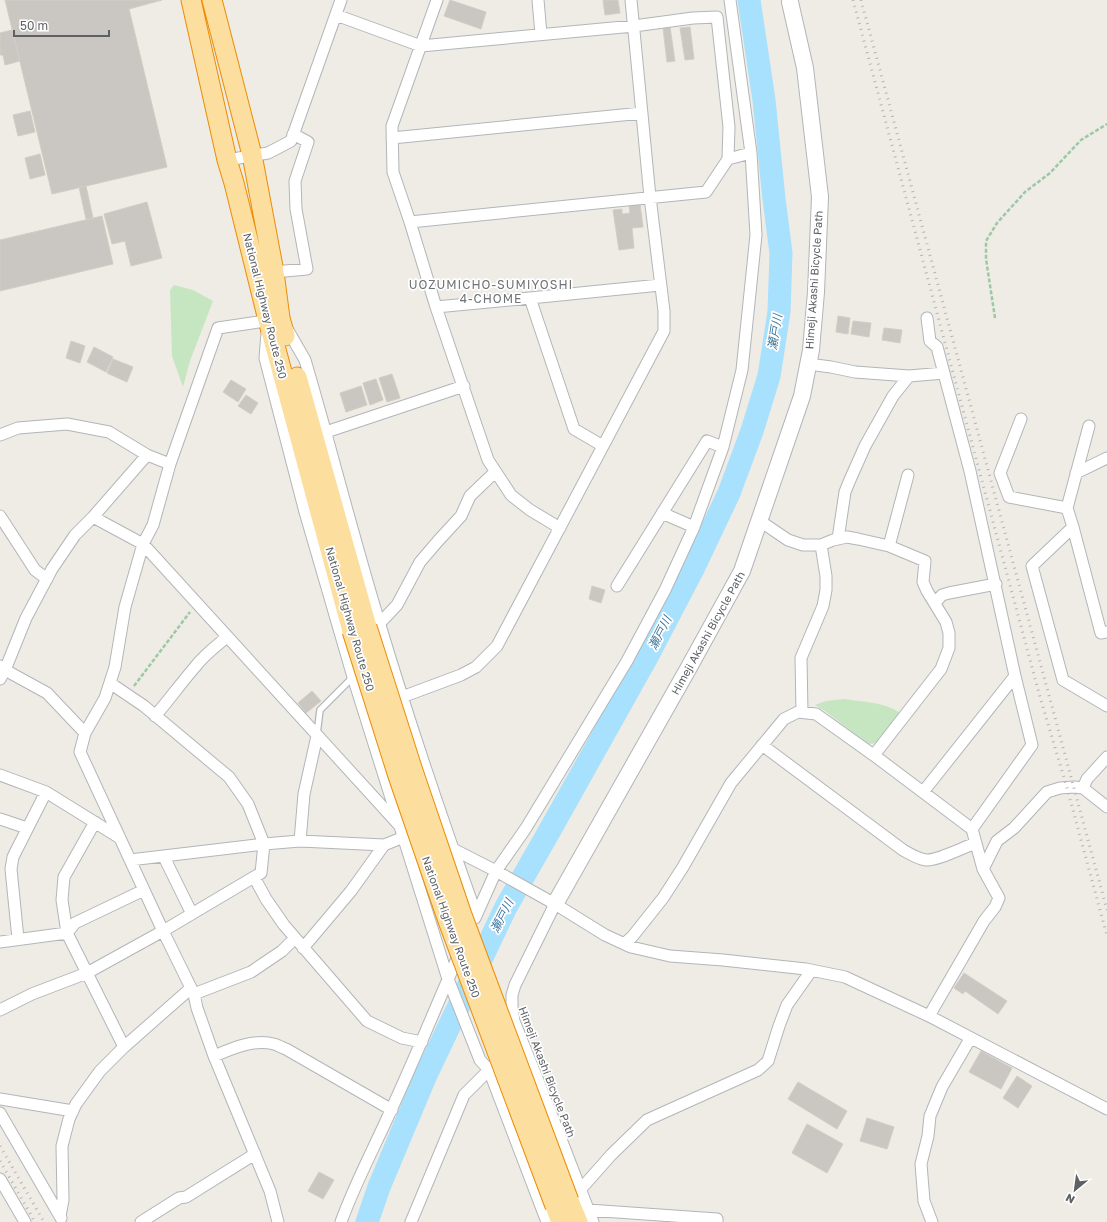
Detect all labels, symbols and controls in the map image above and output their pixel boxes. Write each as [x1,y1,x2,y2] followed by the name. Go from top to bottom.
[14,12,109,38] scale bar
[20,18,48,33] text: 50 m
[802,210,825,350] street label: Himeji Akashi Bicycle Path
[241,232,290,380] street label: National Highway Route 250
[409,277,573,306] district label: UOZUMICHO-SUMIYOSHI 4-CHOME
[764,311,785,351] water label: 瀬戸川
[324,545,377,693] street label: National Highway Route 250
[668,569,747,697] street label: Himeji Akashi Bicycle Path
[645,612,675,652] water label: 瀬戸川
[420,854,483,1000] street label: National Highway Route 250
[487,895,517,935] water label: 瀬戸川
[516,1005,578,1139] street label: Himeji Akashi Bicycle Path
[1055,1170,1095,1210] north arrow
[1063,1191,1077,1207] text: N

